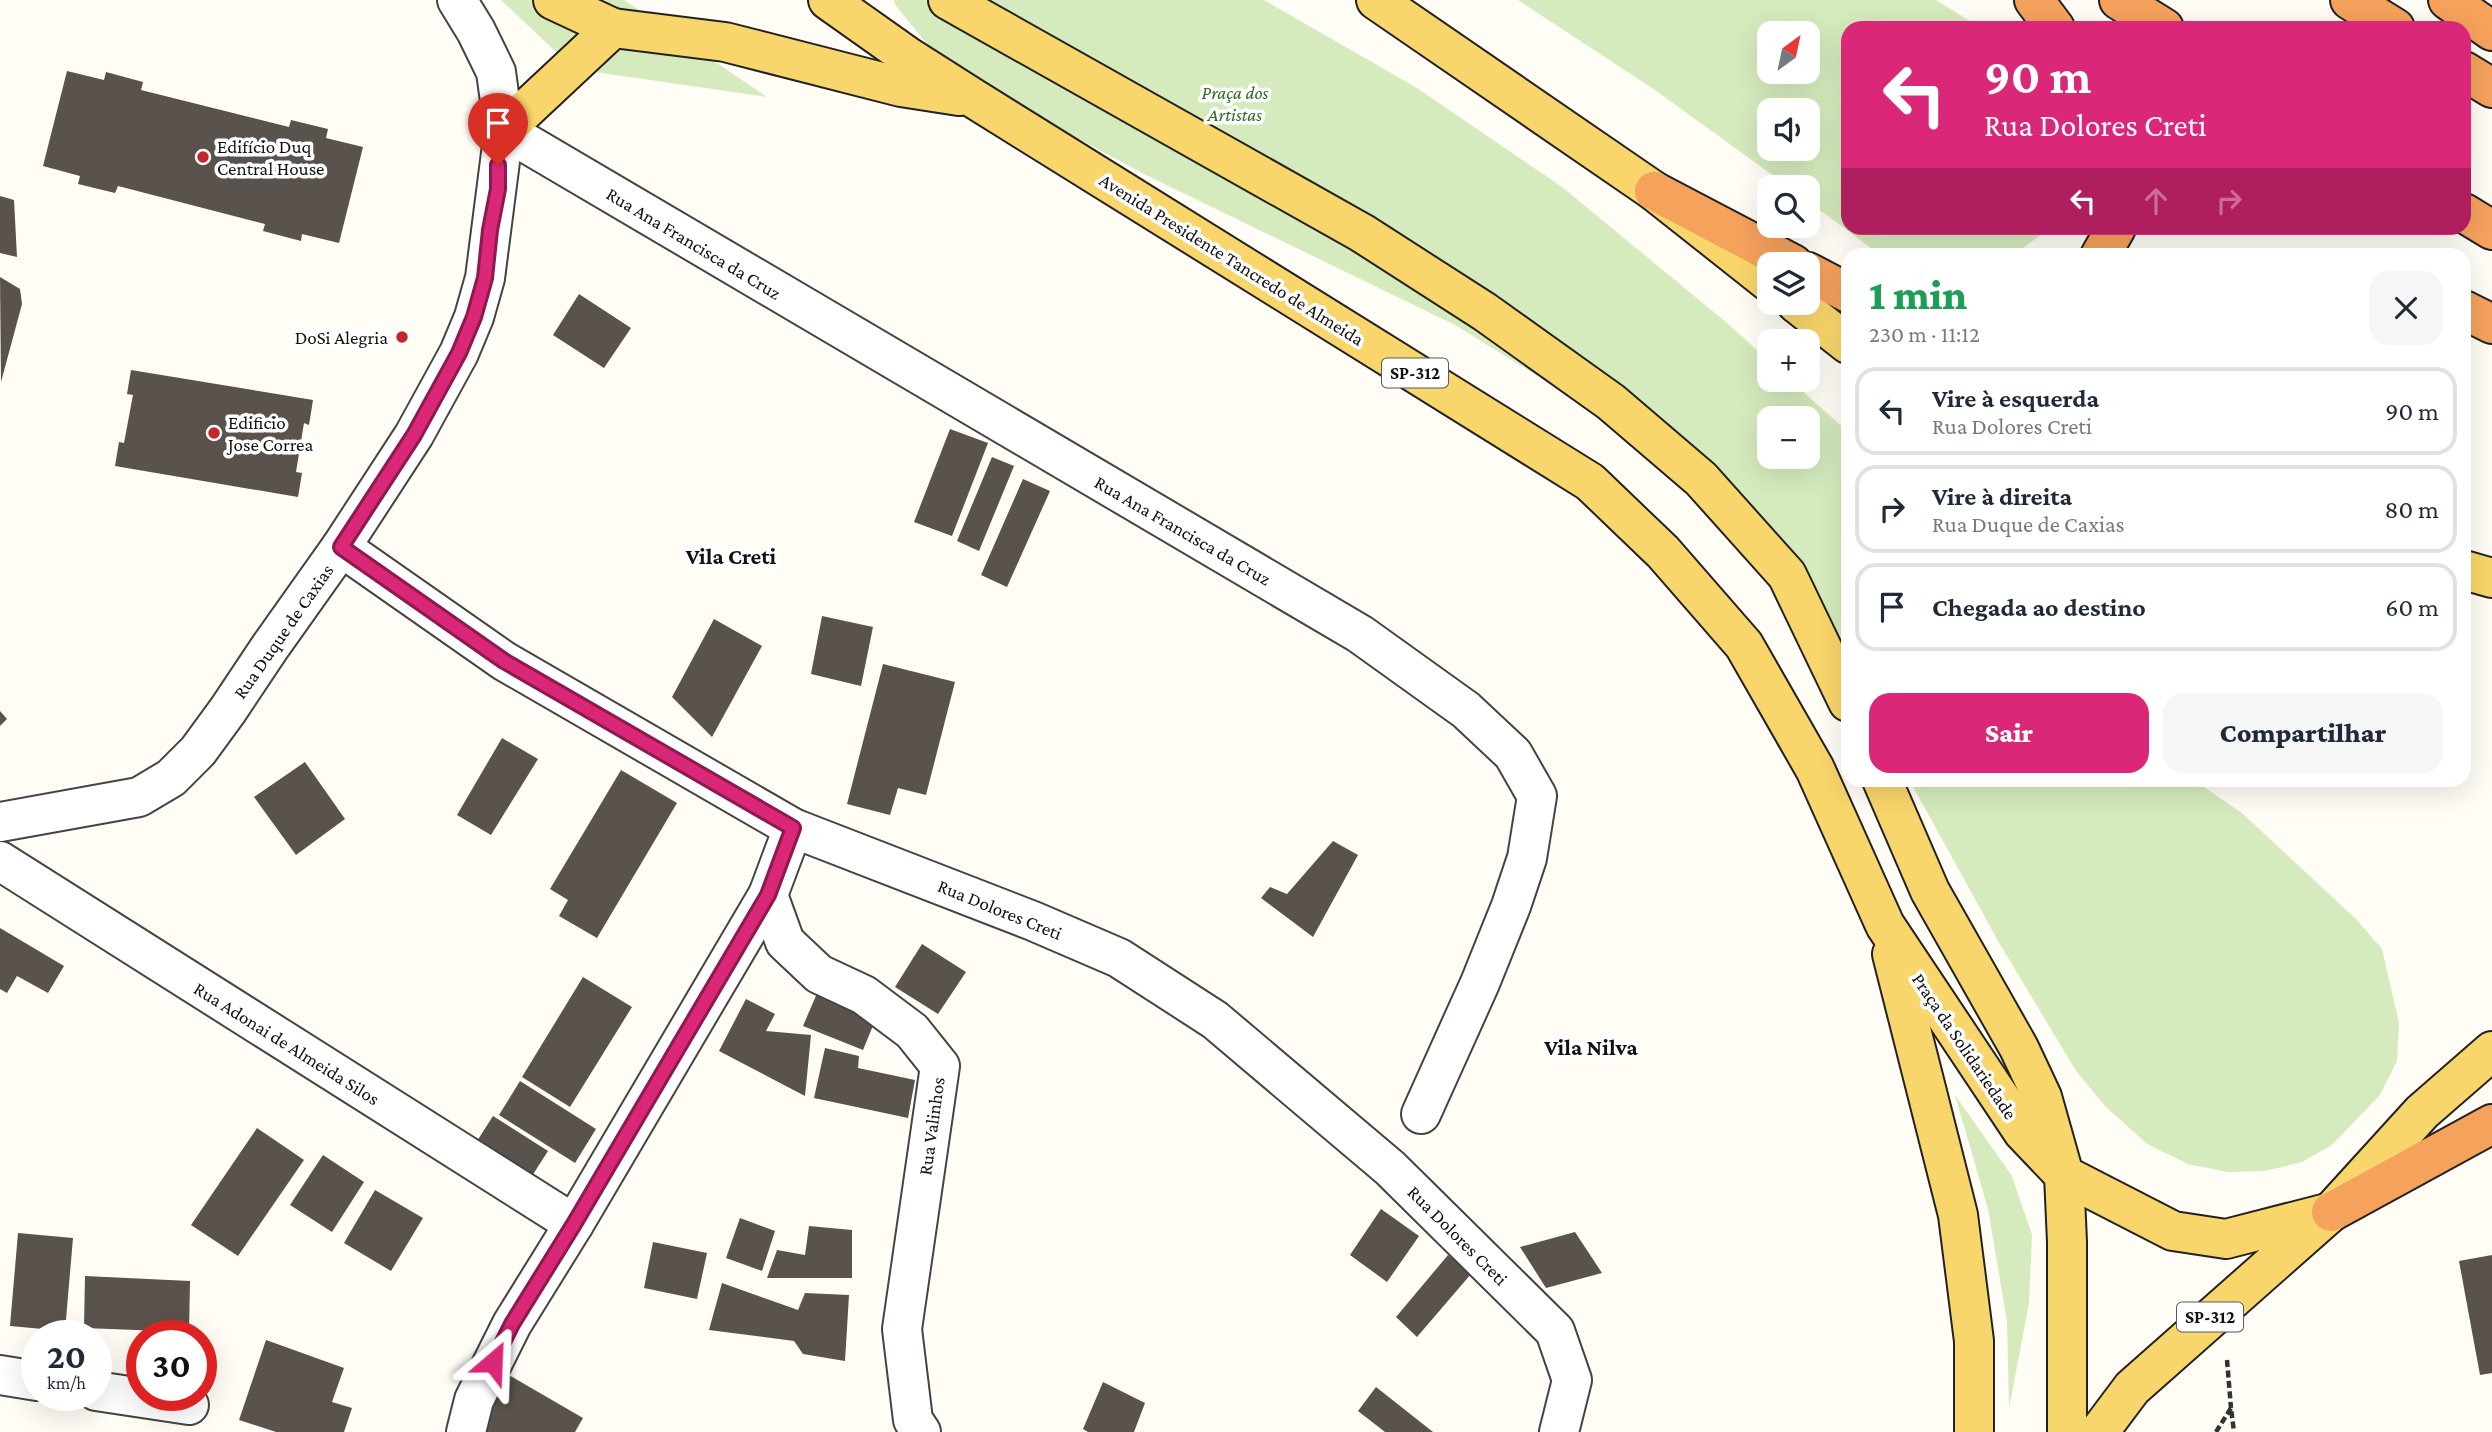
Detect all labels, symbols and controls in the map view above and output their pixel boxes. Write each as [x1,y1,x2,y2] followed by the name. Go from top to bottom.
[1757,21,1820,84] north arrow
[1757,21,1820,469] map controls
[1869,49,1960,140] icon: left
[1984,49,2091,104] text: 90 m
[1202,82,1269,125] park label: Praça dos Artistas
[468,93,528,165] pin
[1757,98,1820,161] button: sound
[479,104,517,142] icon: arrive
[1984,107,2207,143] text: Rua Dolores Creti
[217,136,324,179] place label: Edifício Duq Central House
[195,149,211,165] marker: Edifício Duq Central House
[1096,169,1368,350] street label: Avenida Presidente Tancredo de Almeida
[1757,175,1820,238] button: search
[2064,182,2102,220] icon: left
[2137,182,2175,220] icon: ahead
[2210,182,2248,220] icon: right
[603,183,785,304] street label: Rua Ana Francisca da Cruz
[1757,252,1820,315] button: layers
[1869,271,1967,318] text: 1 min
[2369,271,2443,345] button: close
[1869,321,1980,347] text: 230 m · 11:12
[295,327,388,348] place label: DoSi Alegria
[394,329,410,345] marker: DoSi Alegria
[1757,329,1820,392] button: +
[1382,358,1448,388] road number: SP-312
[1932,384,2099,413] text: Vire à esquerda
[1873,392,1911,430] icon: left
[2385,397,2439,426] text: 90 m
[1757,406,1820,469] button: −
[226,412,313,455] place label: Edificio Jose Correa
[1932,413,2092,439] text: Rua Dolores Creti
[206,425,222,441] marker: Edificio Jose Correa
[1091,471,1274,589] street label: Rua Ana Francisca da Cruz
[1932,482,2072,511] text: Vire à direita
[1873,490,1911,528] icon: right
[2385,495,2439,524] text: 80 m
[1932,511,2125,537] text: Rua Duque de Caxias
[685,543,777,569] district label: Vila Creti
[229,560,338,702] street label: Rua Duque de Caxias
[1873,588,1911,626] icon: arrive
[1932,593,2146,622] text: Chegada ao destino
[2385,593,2439,622] text: 60 m
[1869,693,2149,773] button: Sair
[2163,693,2443,773] button: Compartilhar
[935,875,1065,944] street label: Rua Dolores Creti
[1908,969,2021,1123] street label: Praça da Solidariedade
[190,978,383,1109] street label: Rua Adonai de Almeida Silos
[1543,1034,1639,1060] district label: Vila Nilva
[914,1076,949,1176] street label: Rua Valinhos
[1404,1181,1512,1290] street label: Rua Dolores Creti
[2177,1302,2243,1332] road number: SP-312
[126,1320,217,1411] speed limit sign: 30
[456,1325,530,1399] position arrow
[47,1337,86,1376] text: 20
[47,1373,86,1393] text: km/h

